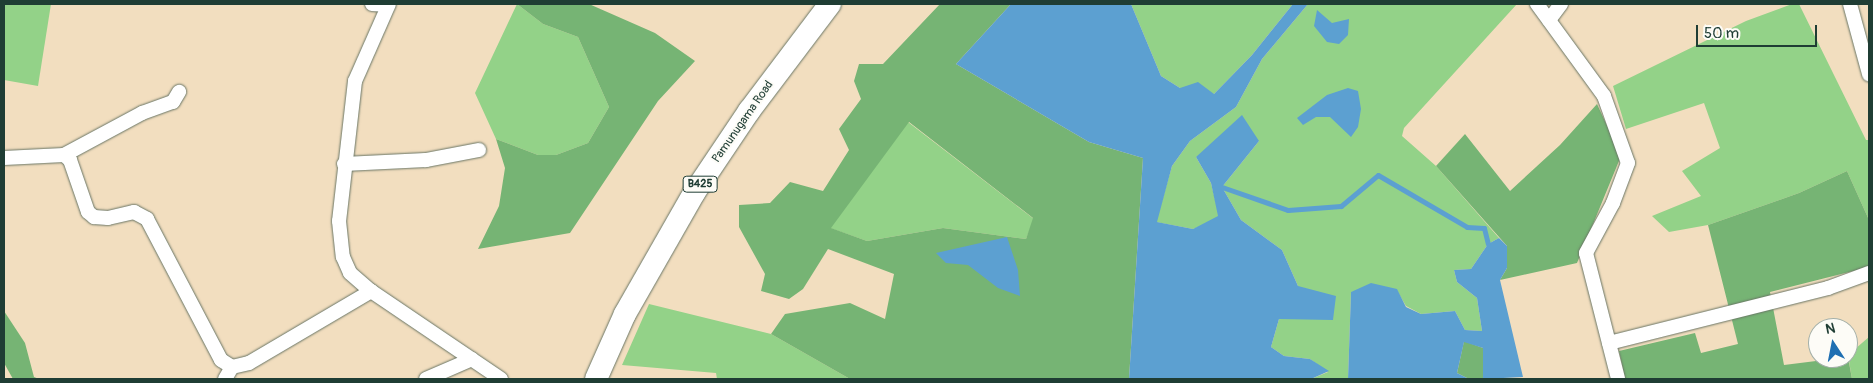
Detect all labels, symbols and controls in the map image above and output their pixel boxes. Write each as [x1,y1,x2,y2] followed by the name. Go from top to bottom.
[1698,15,1819,47] scale bar
[1704,24,1739,43] text: 50 m
[709,78,777,166] street label: Pamunugama Road
[682,175,718,192] road number: B425
[1808,318,1858,368] north arrow
[1824,320,1837,338] text: N

